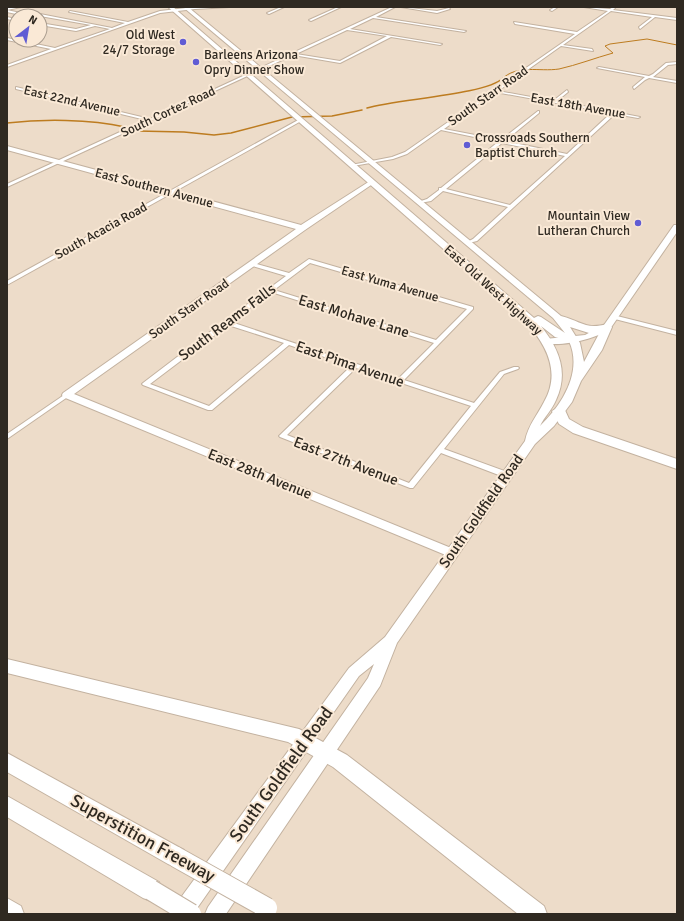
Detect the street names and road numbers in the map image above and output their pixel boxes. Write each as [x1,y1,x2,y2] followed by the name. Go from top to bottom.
[445,62,531,130] street label: South Starr Road
[22,82,122,120] street label: East 22nd Avenue
[118,83,218,141] street label: South Cortez Road
[529,90,627,122] street label: East 18th Avenue
[93,165,215,211] street label: East Southern Avenue
[52,199,150,263] street label: South Acacia Road
[440,242,546,338] street label: East Old West Highway
[339,262,441,306] street label: East Yuma Avenue
[146,275,232,343] street label: South Starr Road
[175,279,279,364] street label: South Reams Falls
[296,291,412,341] street label: East Mohave Lane
[293,337,407,391] street label: East Pima Avenue
[291,433,401,489] street label: East 27th Avenue
[205,445,315,503] street label: East 28th Avenue
[435,451,527,571] street label: South Goldfield Road
[225,702,337,846] street label: South Goldfield Road
[67,789,220,887] street label: Superstition Freeway

